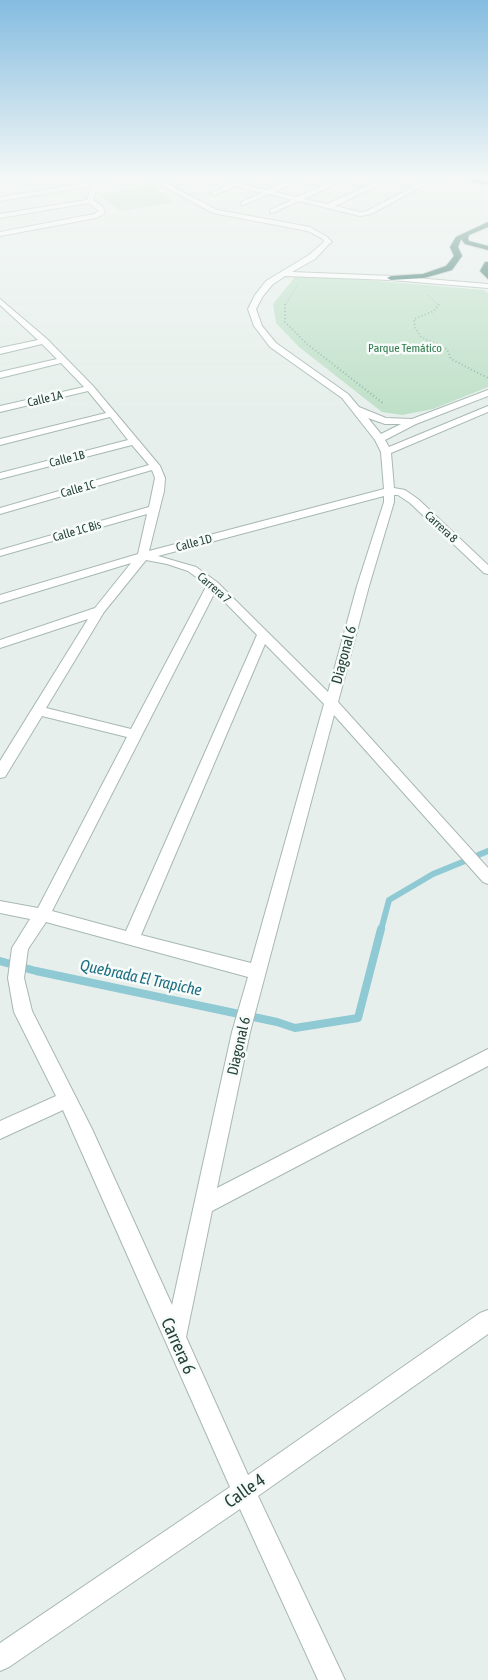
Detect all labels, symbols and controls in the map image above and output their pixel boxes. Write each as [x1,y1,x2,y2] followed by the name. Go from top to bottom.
[368,341,442,355] park label: Parque Temático
[26,388,64,410] street label: Calle 1A
[48,448,86,470] street label: Calle 1B
[59,477,97,501] street label: Calle 1C
[422,508,460,546] street label: Carrera 8
[51,517,103,545] street label: Calle 1C Bis
[174,531,214,555] street label: Calle 1D
[194,570,234,606] street label: Carrera 7
[328,624,360,686] street label: Diagonal 6
[78,956,204,1000] water label: Quebrada El Trapiche
[224,1015,254,1077] street label: Diagonal 6
[156,1314,200,1378] street label: Carrera 6
[220,1469,270,1513] street label: Calle 4

